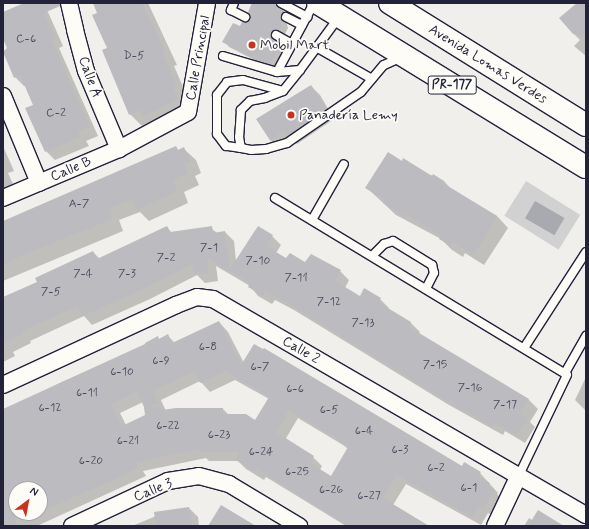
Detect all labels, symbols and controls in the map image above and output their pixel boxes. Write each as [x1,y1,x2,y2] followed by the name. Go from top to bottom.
[182,13,214,103] street label: Calle Principal
[426,21,550,107] street label: Avenida Lomas Verdes
[16,33,36,47] house number: C-6
[260,37,328,53] place label: Mobil Mart
[247,40,257,50] marker: Mobil Mart
[124,50,144,64] house number: D-5
[75,54,105,100] street label: Calle A
[427,74,477,96] road number: PR-177
[46,107,66,121] house number: C-2
[299,107,398,123] place label: Panadería Lemy
[286,110,296,120] marker: Panadería Lemy
[48,153,94,185] street label: Calle B
[69,198,89,212] house number: A-7
[200,242,218,256] house number: 7-1
[157,252,175,266] house number: 7-2
[246,255,270,269] house number: 7-10
[73,268,93,282] house number: 7-4
[118,268,136,282] house number: 7-3
[284,272,308,286] house number: 7-11
[41,286,61,300] house number: 7-5
[317,296,341,310] house number: 7-12
[351,317,375,331] house number: 7-13
[279,333,323,367] street label: Calle 2
[199,341,217,355] house number: 6-8
[152,355,170,369] house number: 6-9
[423,359,447,373] house number: 7-15
[251,361,269,375] house number: 6-7
[110,366,134,380] house number: 6-10
[458,382,482,396] house number: 7-16
[286,383,304,397] house number: 6-6
[76,387,98,401] house number: 6-11
[493,399,517,413] house number: 7-17
[38,402,62,416] house number: 6-12
[320,404,338,418] house number: 6-5
[156,420,180,434] house number: 6-22
[355,425,373,439] house number: 6-4
[208,429,230,443] house number: 6-23
[117,435,139,449] house number: 6-21
[392,444,408,458] house number: 6-3
[249,446,273,460] house number: 6-24
[79,455,103,469] house number: 6-20
[427,462,445,476] house number: 6-2
[285,466,309,480] house number: 6-25
[131,475,175,505] street label: Calle 3
[8,481,48,521] north arrow
[461,482,477,496] house number: 6-1
[27,484,41,500] text: N
[319,484,343,498] house number: 6-26
[357,490,381,504] house number: 6-27

